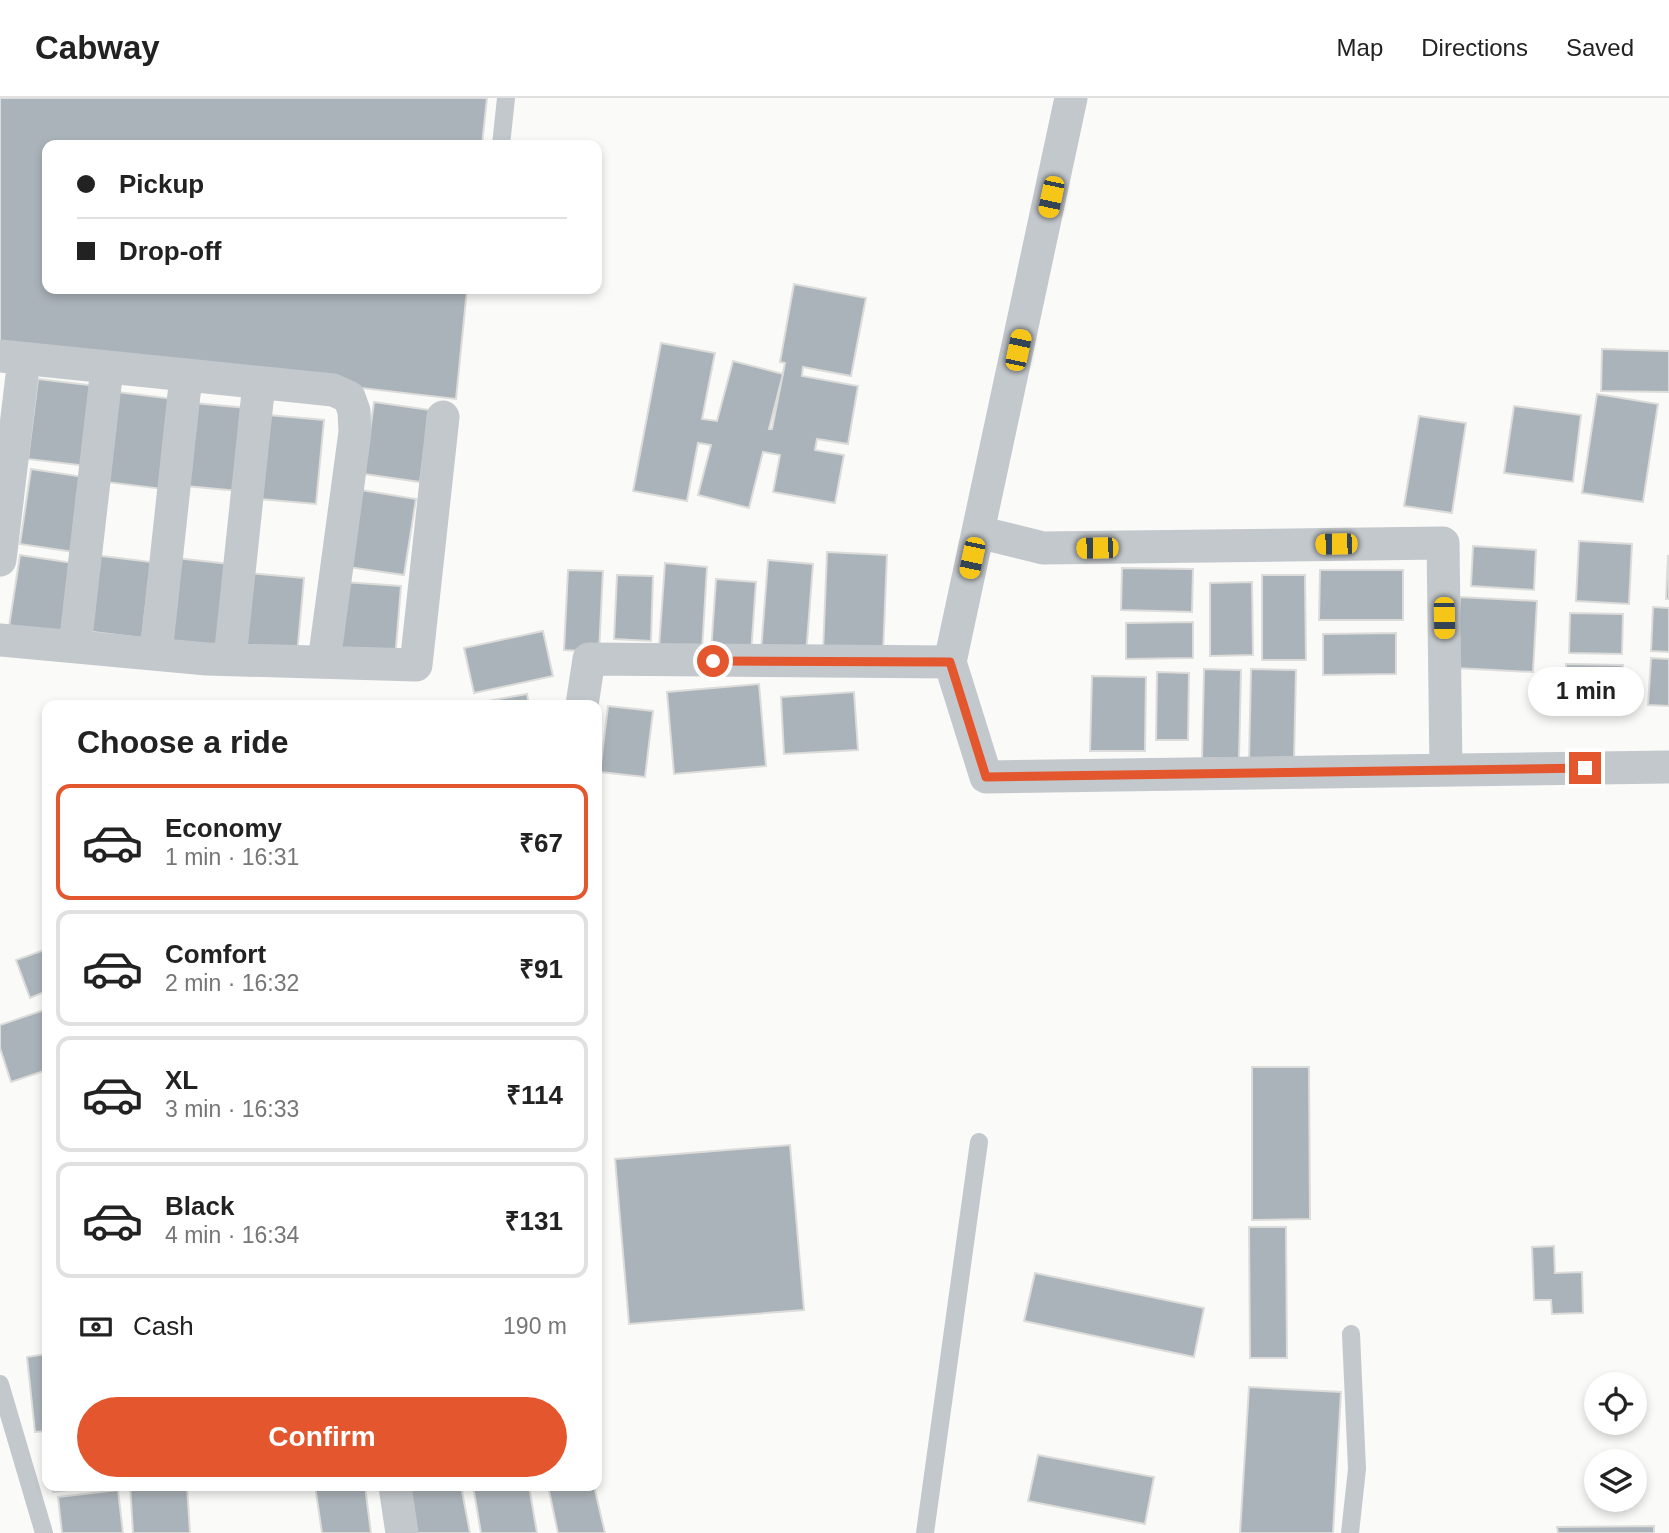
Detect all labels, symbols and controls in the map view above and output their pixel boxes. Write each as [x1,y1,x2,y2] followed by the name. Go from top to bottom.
[35,29,160,66] text: Cabway
[1337,34,1383,61] text: Map
[1421,34,1528,61] text: Directions
[1566,34,1634,61] text: Saved
[119,169,204,199] text: Pickup
[1037,174,1066,220] car
[119,236,222,266] text: Drop-off
[1004,327,1033,373] car
[1315,533,1358,555] car
[958,535,987,581] car
[1076,537,1119,559] car
[1434,597,1455,639] car
[697,645,729,677] route start
[1527,666,1643,716] callout: 1 min
[1556,678,1616,704] text: 1 min
[77,724,289,760] text: Choose a ride
[1569,752,1601,784] route end
[81,811,144,874] icon: car
[165,813,282,843] text: Economy
[519,828,563,858] text: ₹67
[165,844,299,870] text: 1 min · 16:31
[81,937,144,1000] icon: car
[165,939,266,969] text: Comfort
[519,954,563,984] text: ₹91
[165,970,299,996] text: 2 min · 16:32
[81,1063,144,1126] icon: car
[165,1065,198,1095] text: XL
[506,1080,563,1110] text: ₹114
[165,1096,299,1122] text: 3 min · 16:33
[81,1189,144,1252] icon: car
[165,1191,234,1221] text: Black
[505,1206,563,1236] text: ₹131
[165,1222,299,1248] text: 4 min · 16:34
[77,1308,115,1346] icon: cash
[133,1311,194,1341] text: Cash
[503,1313,567,1339] text: 190 m
[1584,1372,1647,1512] map controls
[1584,1372,1647,1435] button: locate
[77,1397,567,1477] button: Confirm
[1584,1449,1647,1512] button: layers

